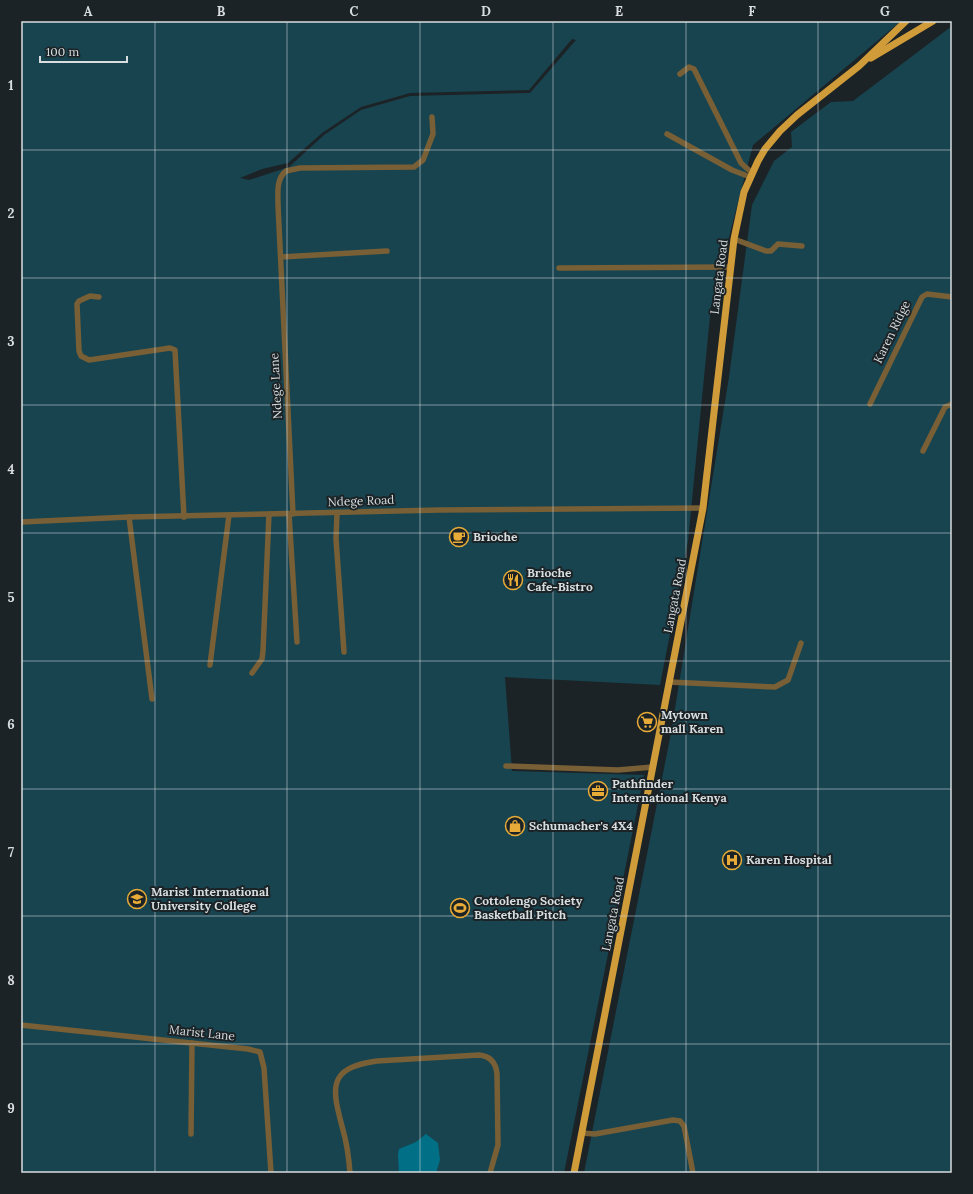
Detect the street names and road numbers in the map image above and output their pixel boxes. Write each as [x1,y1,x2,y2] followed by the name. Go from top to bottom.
[706,239,731,315] street label: Langata Road
[870,298,913,365] street label: Karen Ridge
[266,352,285,419] street label: Ndege Lane
[327,492,395,509] street label: Ndege Road
[660,558,689,634] street label: Langata Road
[598,876,627,952] street label: Langata Road
[168,1022,236,1043] street label: Marist Lane

